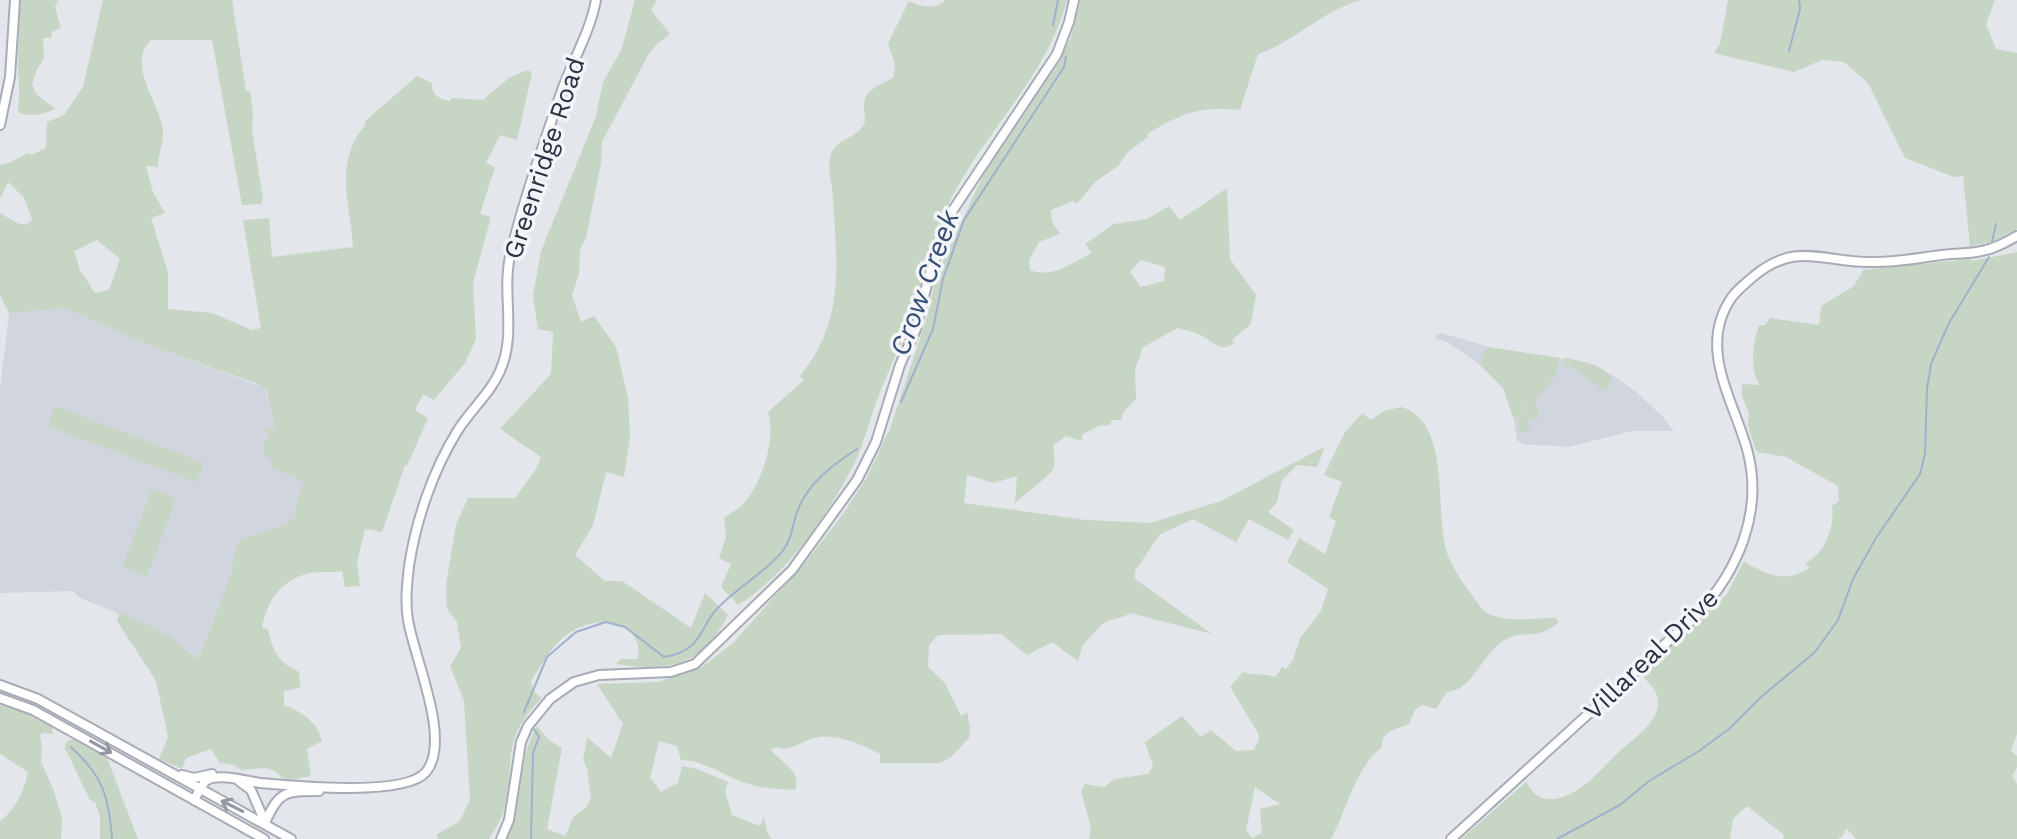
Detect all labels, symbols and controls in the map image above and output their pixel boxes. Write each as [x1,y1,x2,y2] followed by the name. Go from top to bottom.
[497,53,591,263] street label: Greenridge Road
[883,205,966,360] water label: Crow Creek
[1578,582,1724,726] street label: Villareal Drive
[89,740,112,756] one-way arrow
[221,798,245,814] one-way arrow

